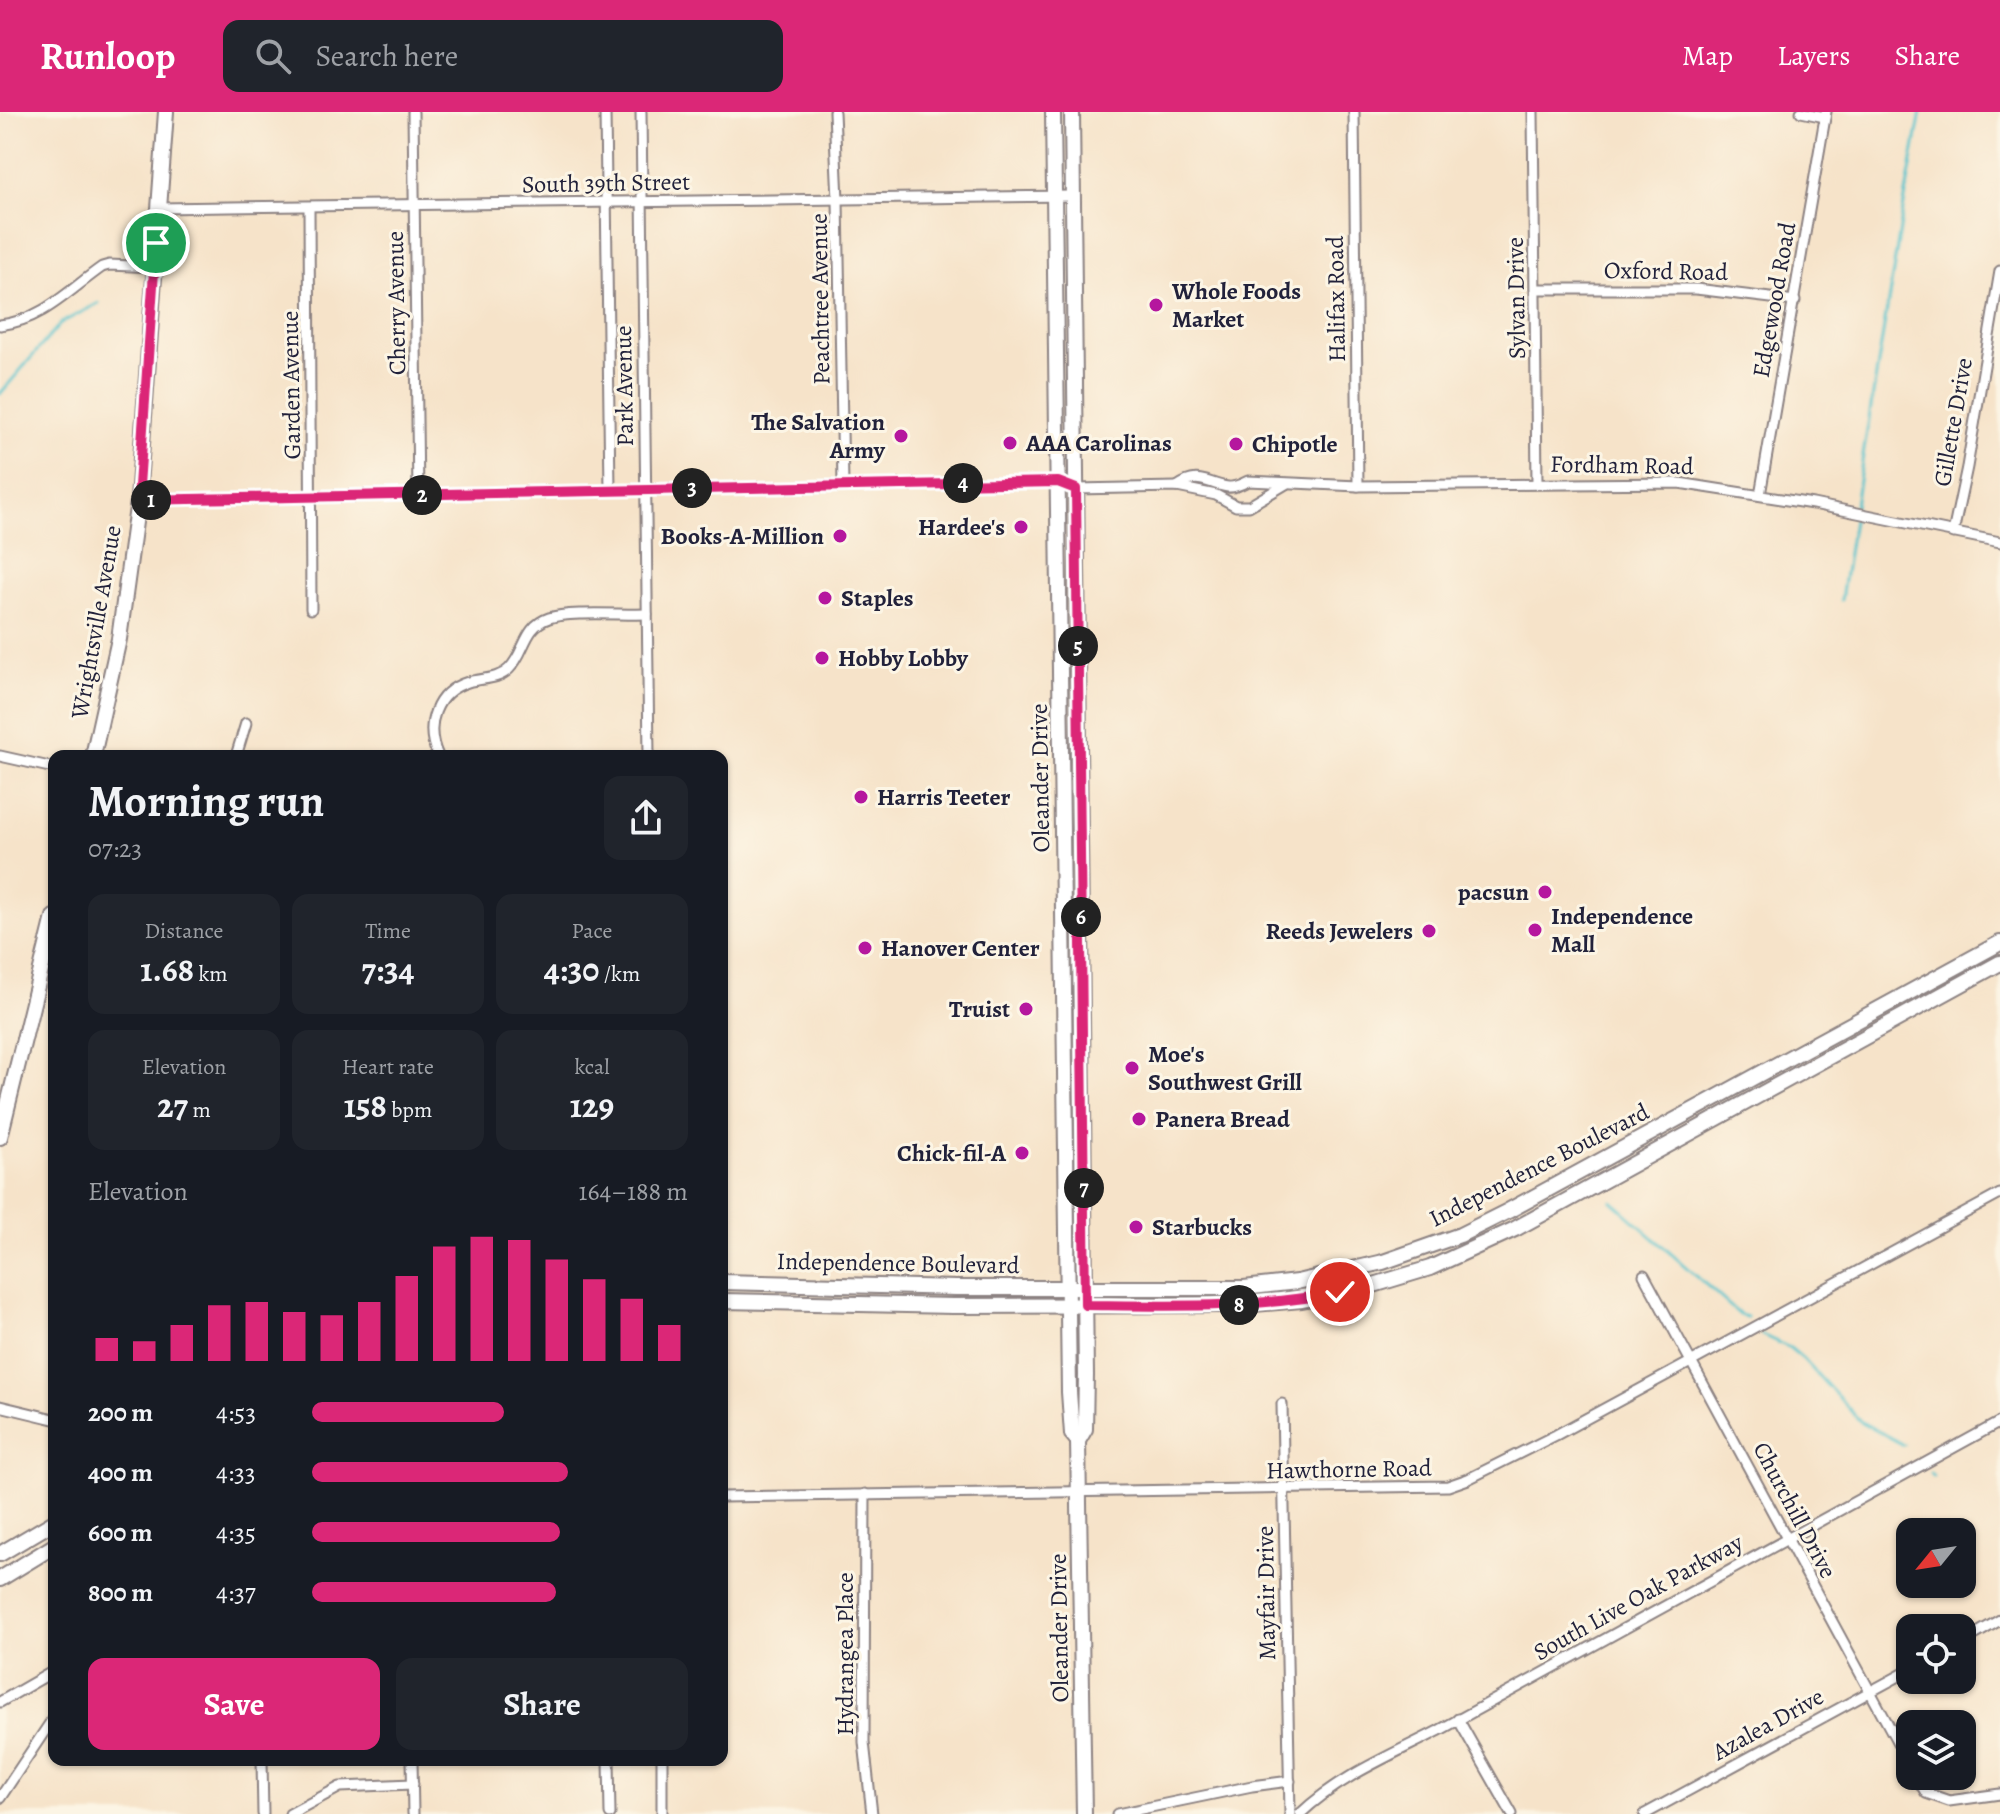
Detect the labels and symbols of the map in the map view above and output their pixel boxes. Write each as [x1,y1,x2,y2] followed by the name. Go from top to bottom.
[522,166,690,200] street label: South 39th Street
[122,209,190,277] pin
[803,213,837,385] street label: Peachtree Avenue
[1745,220,1803,380] street label: Edgewood Road
[379,231,413,375] street label: Cherry Avenue
[1319,235,1353,362] street label: Halifax Road
[1499,237,1533,359] street label: Sylvan Drive
[1604,254,1728,288] street label: Oxford Road
[1171,275,1301,335] place label: Whole Foods Market
[1147,296,1165,314] marker: Whole Foods Market
[274,310,308,460] street label: Garden Avenue
[607,325,641,447] street label: Park Avenue
[1926,355,1980,489] street label: Gillette Drive
[751,406,886,466] place label: The Salvation Army
[892,427,910,445] marker: The Salvation Army
[1025,427,1172,459] place label: AAA Carolinas
[1252,428,1338,460] place label: Chipotle
[1001,434,1019,452] marker: AAA Carolinas
[1227,435,1245,453] marker: Chipotle
[1550,448,1694,482] street label: Fordham Road
[943,463,983,503] pin: 4
[672,468,712,508] pin: 3
[402,475,442,515] pin: 2
[131,480,171,520] pin: 1
[918,511,1005,543] place label: Hardee's
[1012,518,1030,536] marker: Hardee's
[660,520,825,552] place label: Books-A-Million
[63,523,129,722] street label: Wrightsville Avenue
[831,527,849,545] marker: Books-A-Million
[841,582,914,614] place label: Staples
[816,589,834,607] marker: Staples
[1058,626,1098,666] pin: 5
[838,642,969,674] place label: Hobby Lobby
[813,649,831,667] marker: Hobby Lobby
[1023,703,1057,853] street label: Oleander Drive
[877,781,1011,813] place label: Harris Teeter
[852,788,870,806] marker: Harris Teeter
[1458,876,1530,908] place label: pacsun
[1536,883,1554,901] marker: pacsun
[1061,897,1101,937] pin: 6
[1551,900,1693,960] place label: Independence Mall
[1266,915,1413,947] place label: Reeds Jewelers
[1526,921,1544,939] marker: Independence Mall
[1420,922,1438,940] marker: Reeds Jewelers
[881,932,1040,964] place label: Hanover Center
[856,939,874,957] marker: Hanover Center
[949,993,1010,1025] place label: Truist
[1017,1000,1035,1018] marker: Truist
[1148,1038,1302,1098] place label: Moe's Southwest Grill
[1123,1059,1141,1077] marker: Moe's Southwest Grill
[1424,1096,1655,1234] street label: Independence Boulevard
[1155,1103,1290,1135] place label: Panera Bread
[1130,1110,1148,1128] marker: Panera Bread
[897,1137,1007,1169] place label: Chick-fil-A
[1013,1144,1031,1162] marker: Chick-fil-A
[1064,1168,1104,1208] pin: 7
[1152,1211,1252,1243] place label: Starbucks
[1127,1218,1145,1236] marker: Starbucks
[776,1245,1020,1281] street label: Independence Boulevard
[1306,1258,1374,1326] pin
[1219,1285,1259,1325] pin: 8
[1746,1436,1844,1584] street label: Churchill Drive
[1266,1452,1432,1486] street label: Hawthorne Road
[1896,1518,1976,1598] north arrow
[1249,1525,1283,1661] street label: Mayfair Drive
[1528,1526,1749,1668] street label: South Live Oak Parkway
[1042,1553,1076,1703] street label: Oleander Drive
[829,1572,861,1736] street label: Hydrangea Place
[1706,1680,1829,1768] street label: Azalea Drive

